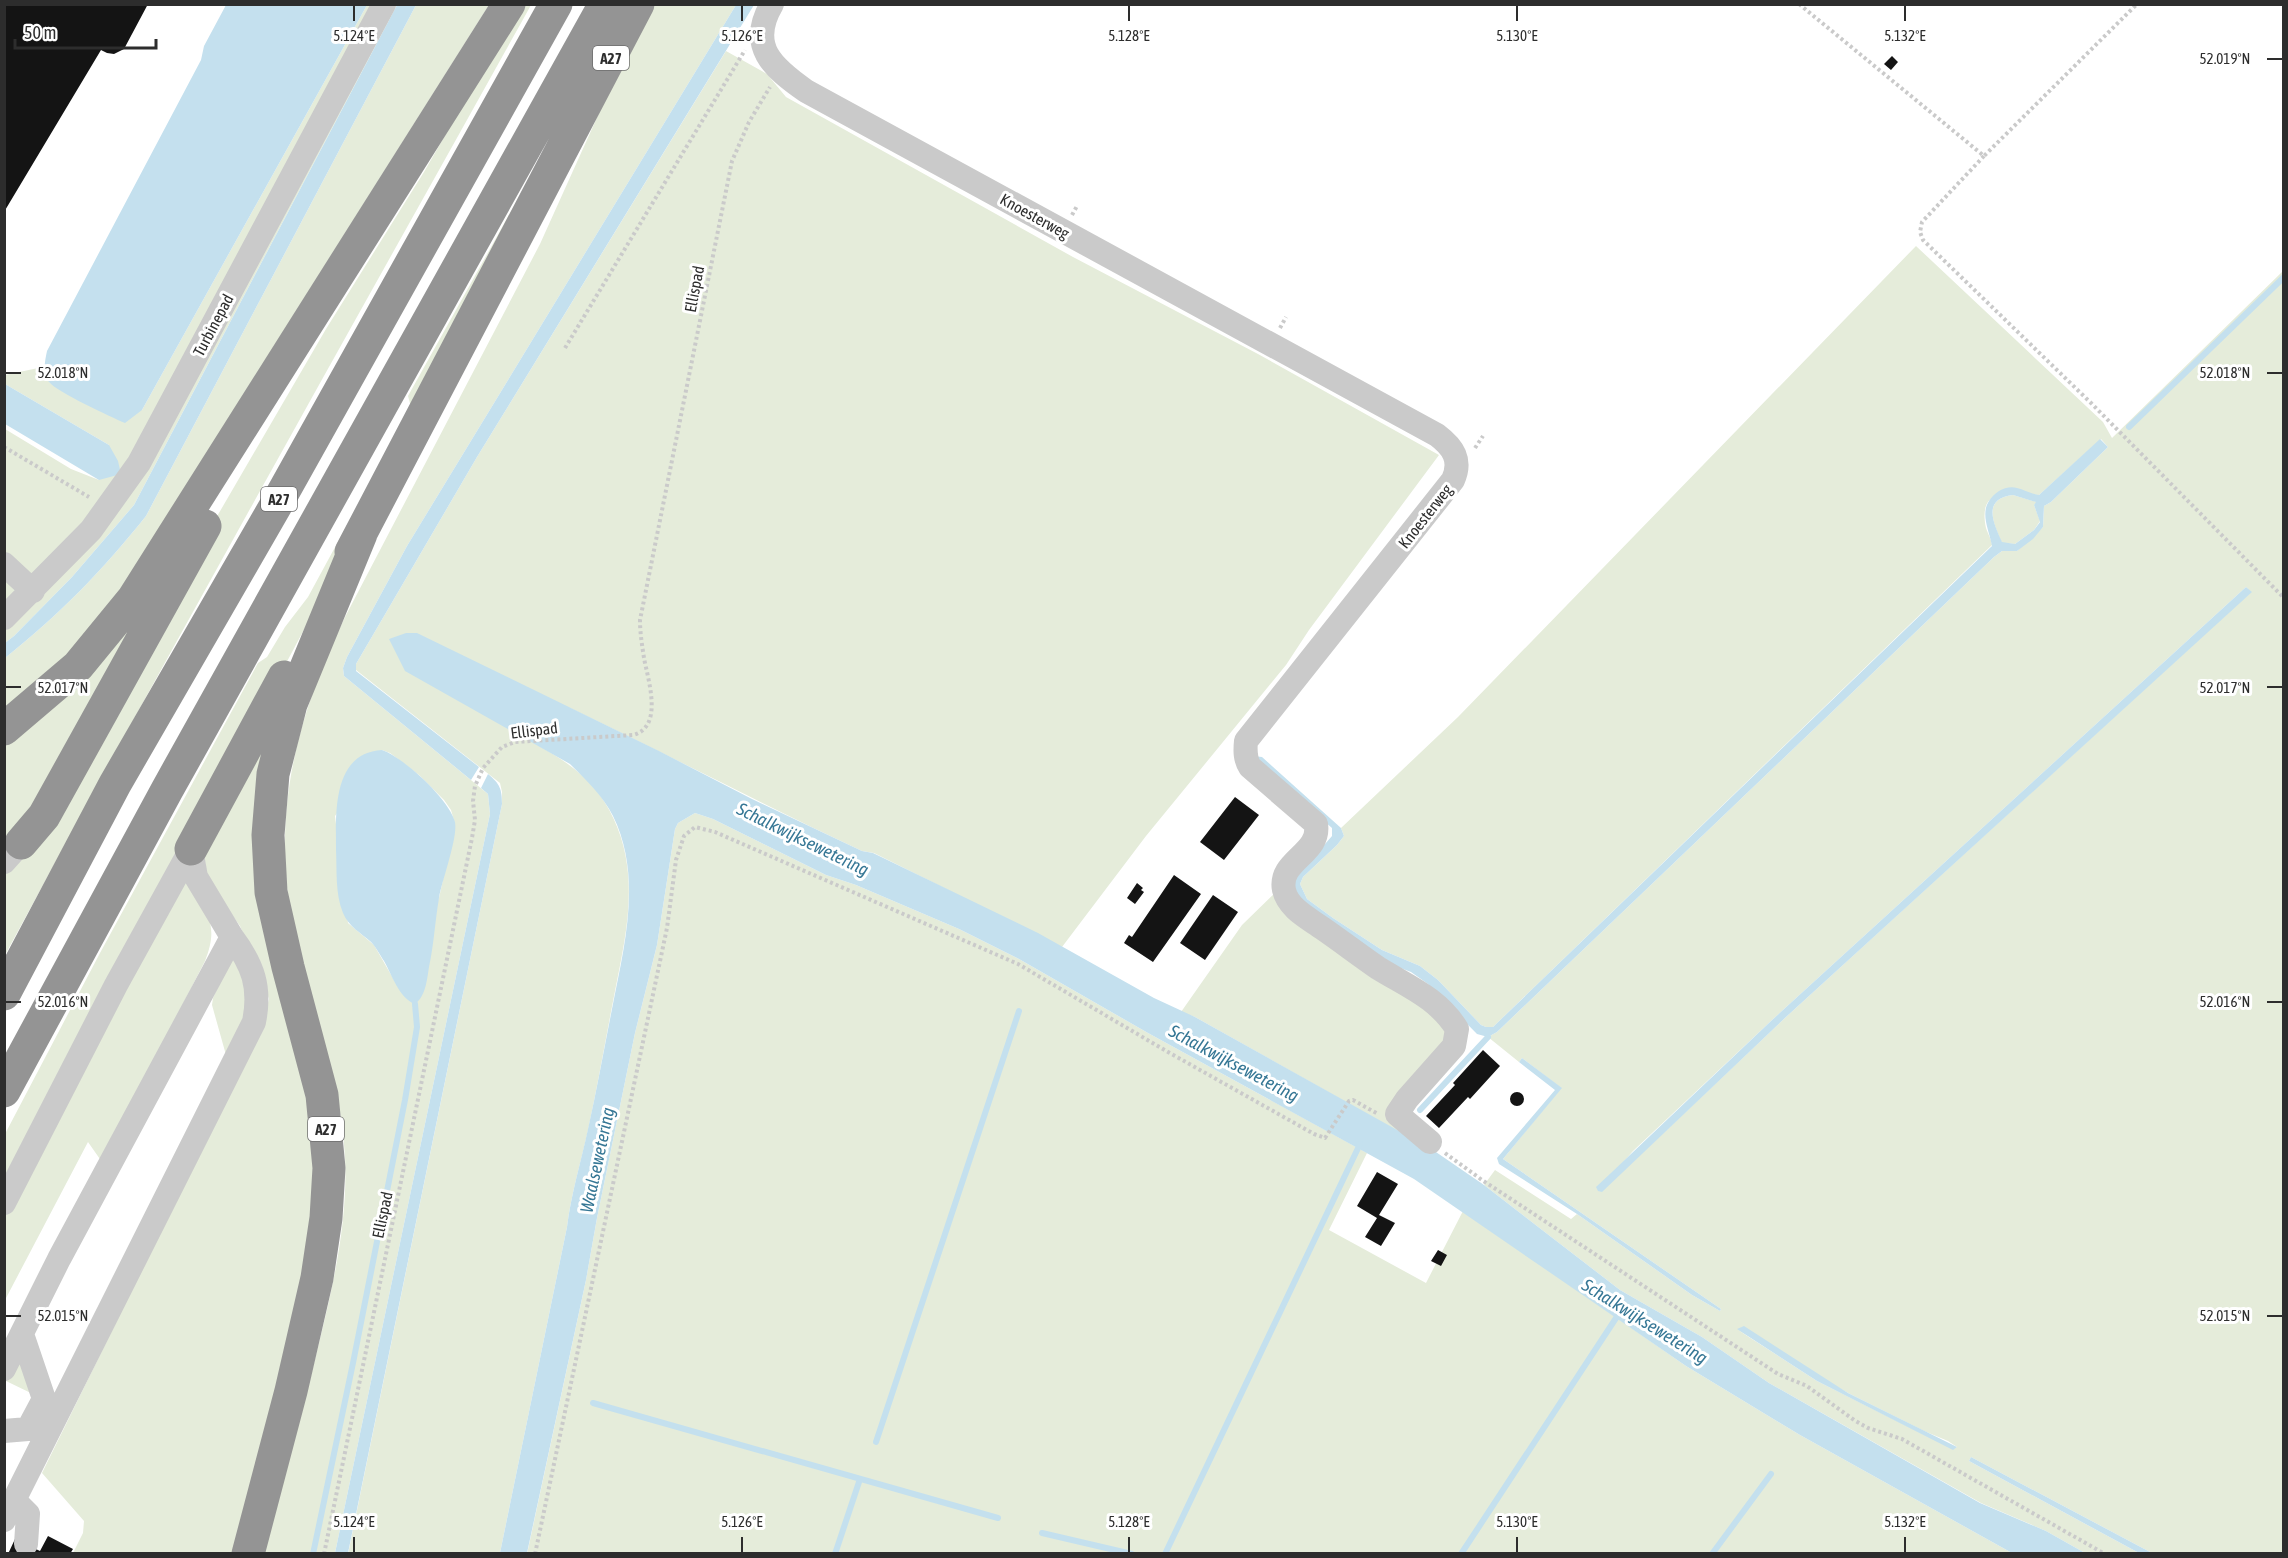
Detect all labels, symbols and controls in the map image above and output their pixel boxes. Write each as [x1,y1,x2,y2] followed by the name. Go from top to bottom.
[15,12,156,50] scale bar
[24,22,56,43] text: 50 m
[333,27,375,44] text: 5.124°E
[721,27,763,44] text: 5.126°E
[1108,27,1150,44] text: 5.128°E
[1496,27,1538,44] text: 5.130°E
[1884,27,1926,44] text: 5.132°E
[593,46,629,70] road number: A27
[2200,50,2250,67] text: 52.019°N
[997,190,1073,243] street label: Knoesterweg
[681,264,708,314] street label: Ellispad
[189,291,238,360] street label: Turbinepad
[38,364,88,381] text: 52.018°N
[2200,364,2250,381] text: 52.018°N
[1395,480,1456,552] street label: Knoesterweg
[261,487,297,511] road number: A27
[38,679,88,696] text: 52.017°N
[2200,679,2250,696] text: 52.017°N
[509,718,559,743] street label: Ellispad
[733,798,872,880] water label: Schalkwijksewetering
[38,993,88,1010] text: 52.016°N
[2200,993,2250,1010] text: 52.016°N
[1165,1019,1302,1106] water label: Schalkwijksewetering
[576,1106,618,1214] water label: Waalsewetering
[308,1117,344,1141] road number: A27
[368,1190,397,1240] street label: Ellispad
[1578,1273,1712,1368] water label: Schalkwijksewetering
[38,1307,88,1324] text: 52.015°N
[2200,1307,2250,1324] text: 52.015°N
[333,1513,375,1530] text: 5.124°E
[721,1513,763,1530] text: 5.126°E
[1108,1513,1150,1530] text: 5.128°E
[1496,1513,1538,1530] text: 5.130°E
[1884,1513,1926,1530] text: 5.132°E

